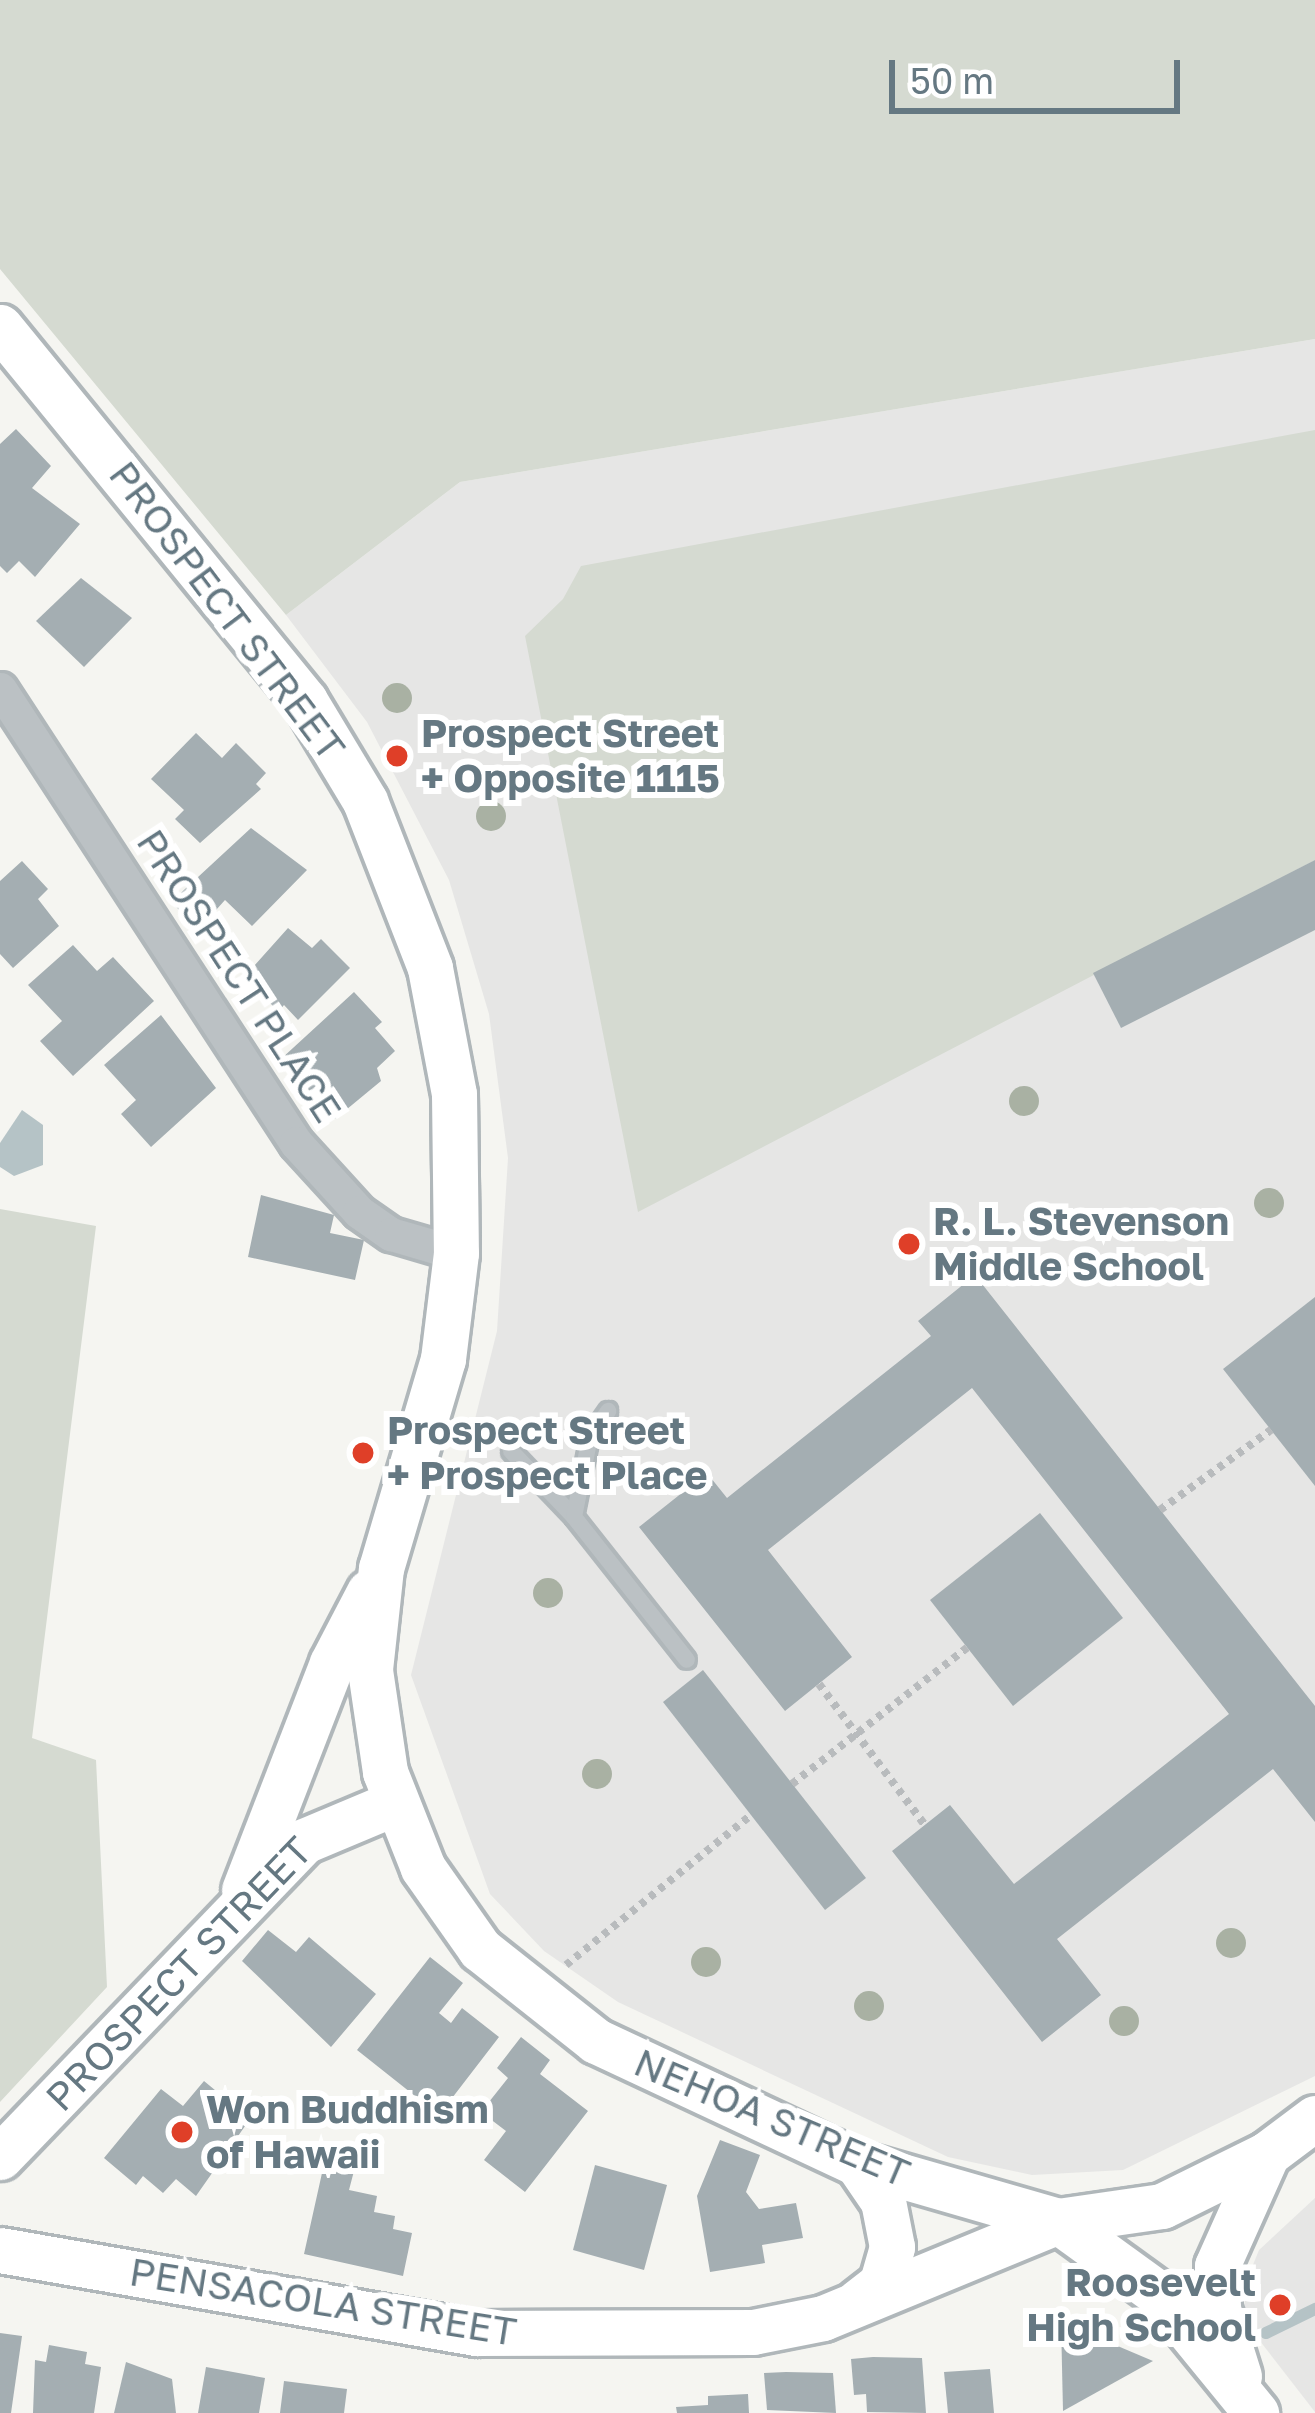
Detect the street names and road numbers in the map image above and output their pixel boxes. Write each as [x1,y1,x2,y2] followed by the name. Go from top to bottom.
[99,452,355,770] street label: PROSPECT STREET
[127,821,351,1131] street label: PROSPECT PLACE
[36,1828,322,2120] street label: PROSPECT STREET
[627,2039,917,2197] street label: NEHOA STREET
[126,2248,520,2356] street label: PENSACOLA STREET

